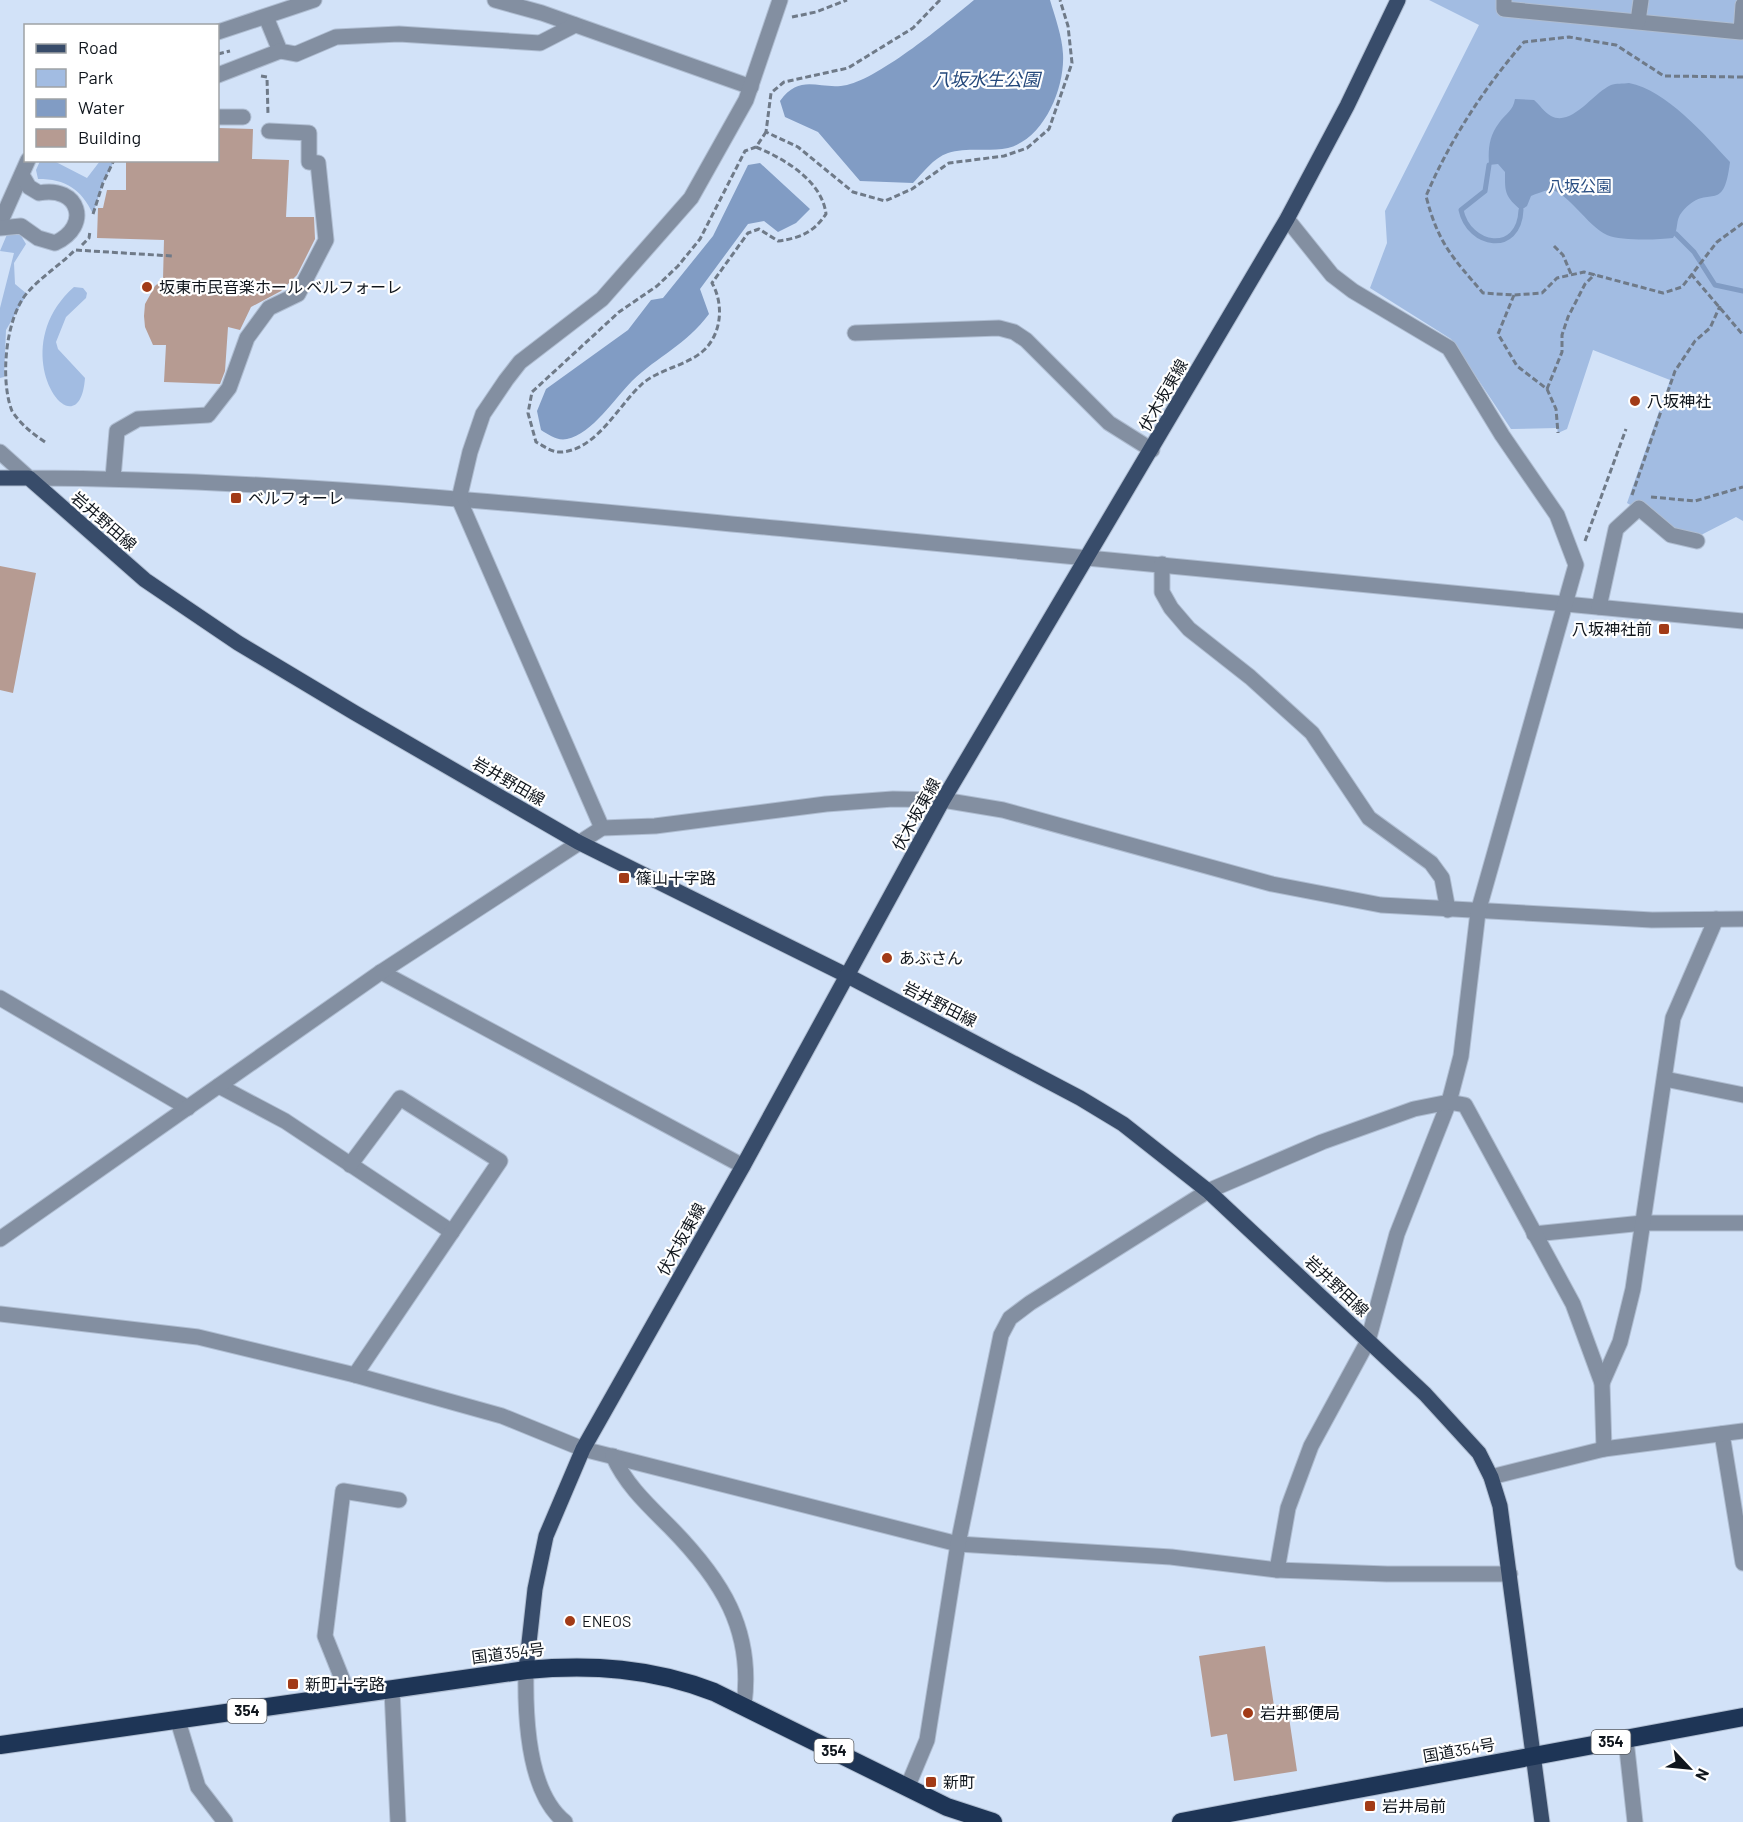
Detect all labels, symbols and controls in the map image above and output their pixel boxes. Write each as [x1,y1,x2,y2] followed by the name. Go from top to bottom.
[24,24,219,162] legend
[78,36,118,58] text: Road
[78,66,113,88] text: Park
[932,68,1043,90] water label: 八坂水生公園
[78,96,125,118] text: Water
[78,126,141,148] text: Building
[1548,176,1612,195] park label: 八坂公園
[159,277,402,296] place label: 坂東市民音楽ホール ベルフォーレ
[140,280,154,294] marker: 坂東市民音楽ホール ベルフォーレ
[1134,355,1191,434] street label: 伏木坂東線
[1647,391,1711,410] place label: 八坂神社
[1628,394,1642,408] marker: 八坂神社
[68,487,141,554] street label: 岩井野田線
[248,488,344,507] place label: ベルフォーレ
[229,491,243,505] marker: ベルフォーレ
[1572,619,1652,638] place label: 八坂神社前
[1657,622,1671,636] marker: 八坂神社前
[470,752,549,809] street label: 岩井野田線
[888,774,943,853] street label: 伏木坂東線
[636,868,716,887] place label: 篠山十字路
[617,871,631,885] marker: 篠山十字路
[899,948,963,967] place label: あぶさん
[880,951,894,965] marker: あぶさん
[900,977,980,1030] street label: 岩井野田線
[653,1199,708,1278] street label: 伏木坂東線
[1302,1251,1373,1320] street label: 岩井野田線
[582,1611,631,1630] place label: ENEOS
[563,1614,577,1628] marker: ENEOS
[470,1639,545,1666] street label: 国道354号
[305,1674,385,1693] place label: 新町十字路
[286,1677,300,1691] marker: 新町十字路
[228,1699,266,1723] road number: 354
[1260,1703,1340,1722] place label: 岩井郵便局
[1241,1706,1255,1720] marker: 岩井郵便局
[1592,1730,1630,1754] road number: 354
[1421,1734,1497,1765] street label: 国道354号
[1659,1738,1719,1798] north arrow
[814,1739,854,1763] road number: 354
[1692,1766,1714,1784] text: N
[943,1772,975,1791] place label: 新町
[924,1775,938,1789] marker: 新町
[1382,1796,1446,1815] place label: 岩井局前
[1363,1799,1377,1813] marker: 岩井局前

